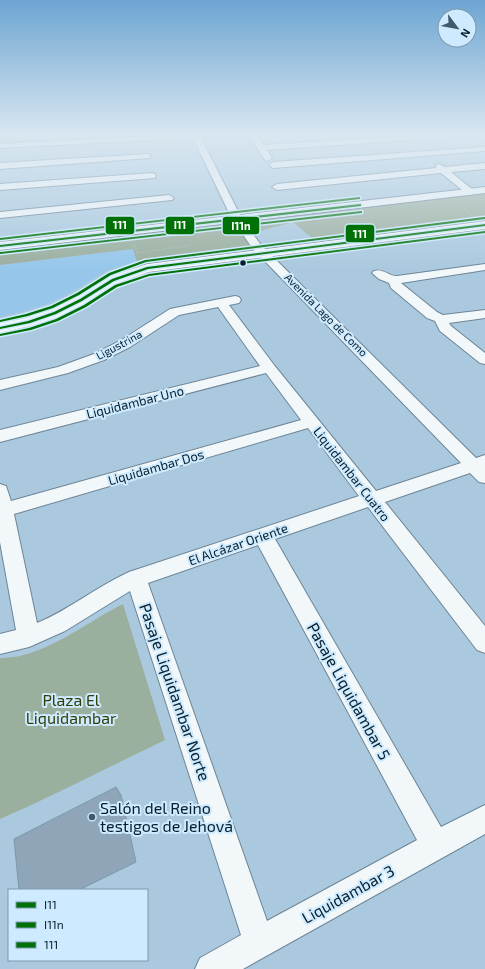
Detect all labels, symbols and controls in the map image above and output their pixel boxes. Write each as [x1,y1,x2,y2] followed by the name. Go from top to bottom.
[437,8,477,48] north arrow
[458,27,474,40] text: N
[105,216,135,235] line badge: 111
[165,216,195,235] line badge: I11
[222,216,260,235] line badge: I11n
[113,218,127,231] text: 111
[174,218,186,231] text: I11
[231,219,251,232] text: I11n
[345,224,375,243] line badge: 111
[353,227,367,240] text: 111
[238,258,248,268] unlabelled marker
[282,271,370,359] street label: Avenida Lago de Como
[94,327,144,362] street label: Ligustrina
[85,382,185,422] street label: Liquidambar Uno
[310,424,394,524] street label: Liquidambar Cuatro
[106,446,206,488] street label: Liquidambar Dos
[186,519,290,569] street label: El Alcázar Oriente
[135,601,215,783] street label: Pasaje Liquidambar Norte
[303,619,395,763] street label: Pasaje Liquidambar 5
[26,690,117,727] park label: Plaza El Liquidambar
[100,798,233,835] place label: Salón del Reino testigos de Jehová
[87,812,97,822] marker: Salón del Reino testigos de Jehová
[298,860,397,927] street label: Liquidambar 3
[8,889,148,961] legend
[44,897,57,911] text: I11
[44,917,64,931] text: I11n
[44,937,58,951] text: 111

